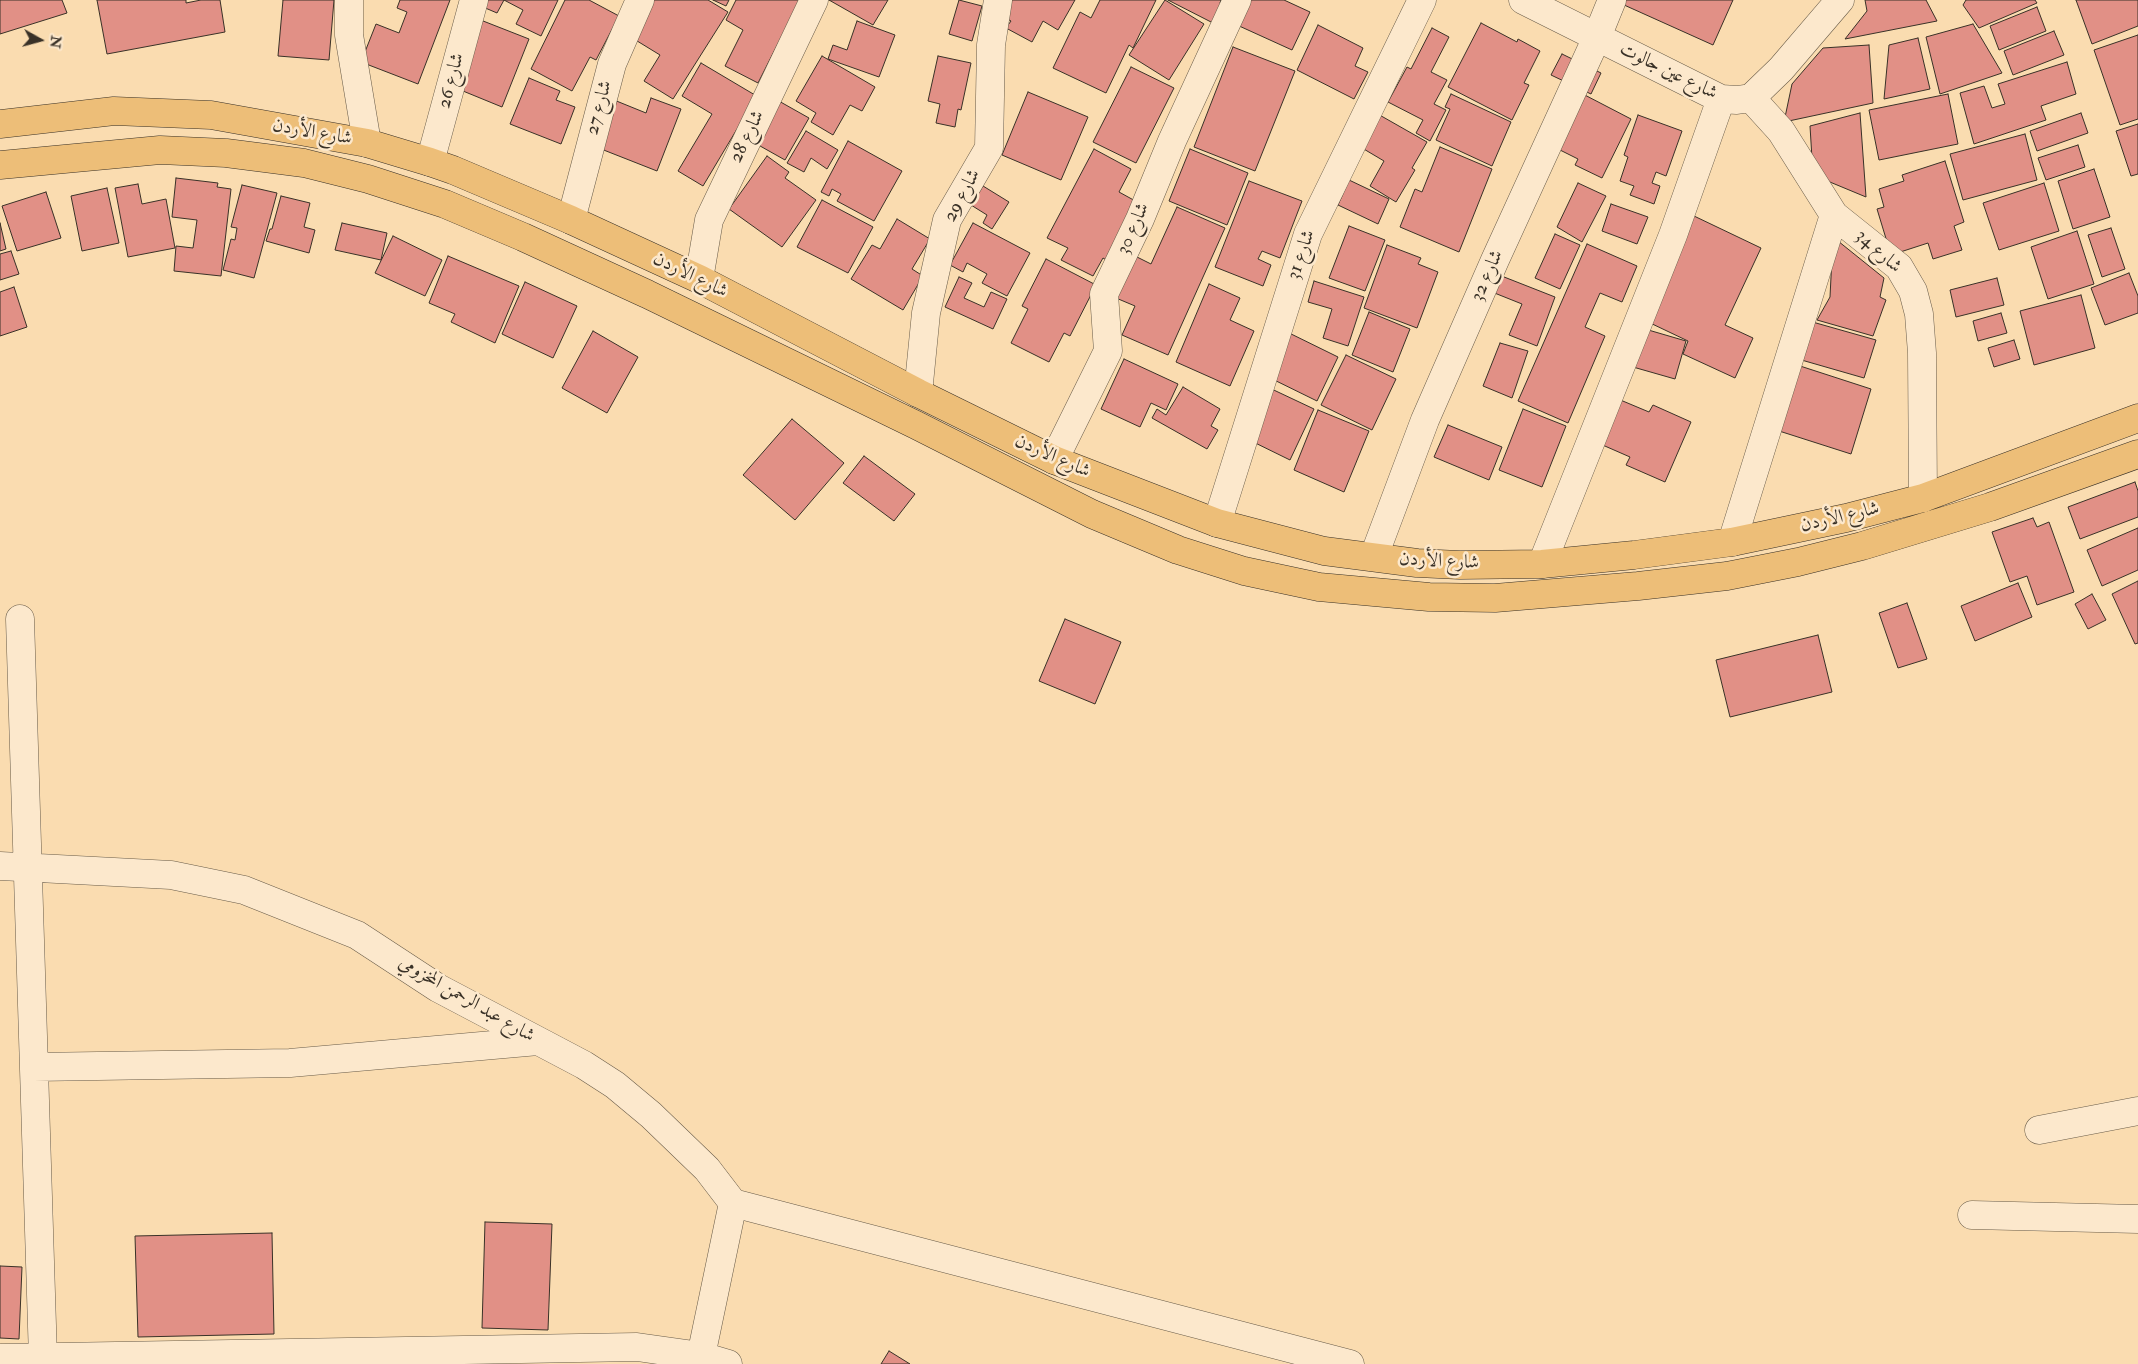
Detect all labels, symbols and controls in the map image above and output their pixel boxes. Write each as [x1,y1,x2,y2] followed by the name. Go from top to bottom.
[15,15,65,65] north arrow
[46,35,65,49] text: N
[1615,38,1721,106] street label: شارع عين جالوت
[434,51,470,111] street label: شارع 26
[582,78,618,138] street label: شارع 27
[726,107,770,167] street label: شارع 28
[270,115,354,151] street label: شارع الأردن
[940,166,986,226] street label: شارع 29
[1113,200,1155,258] street label: شارع 30
[1850,225,1906,279] street label: شارع 34
[1283,227,1321,283] street label: شارع 31
[1467,247,1509,305] street label: شارع 32
[649,248,731,304] street label: شارع الأردن
[1011,430,1093,484] street label: شارع الأردن
[1798,498,1882,538] street label: شارع الأردن
[1398,549,1480,575] street label: شارع الأردن
[394,952,538,1048] street label: شارع عبد الرحمن المخزومي

